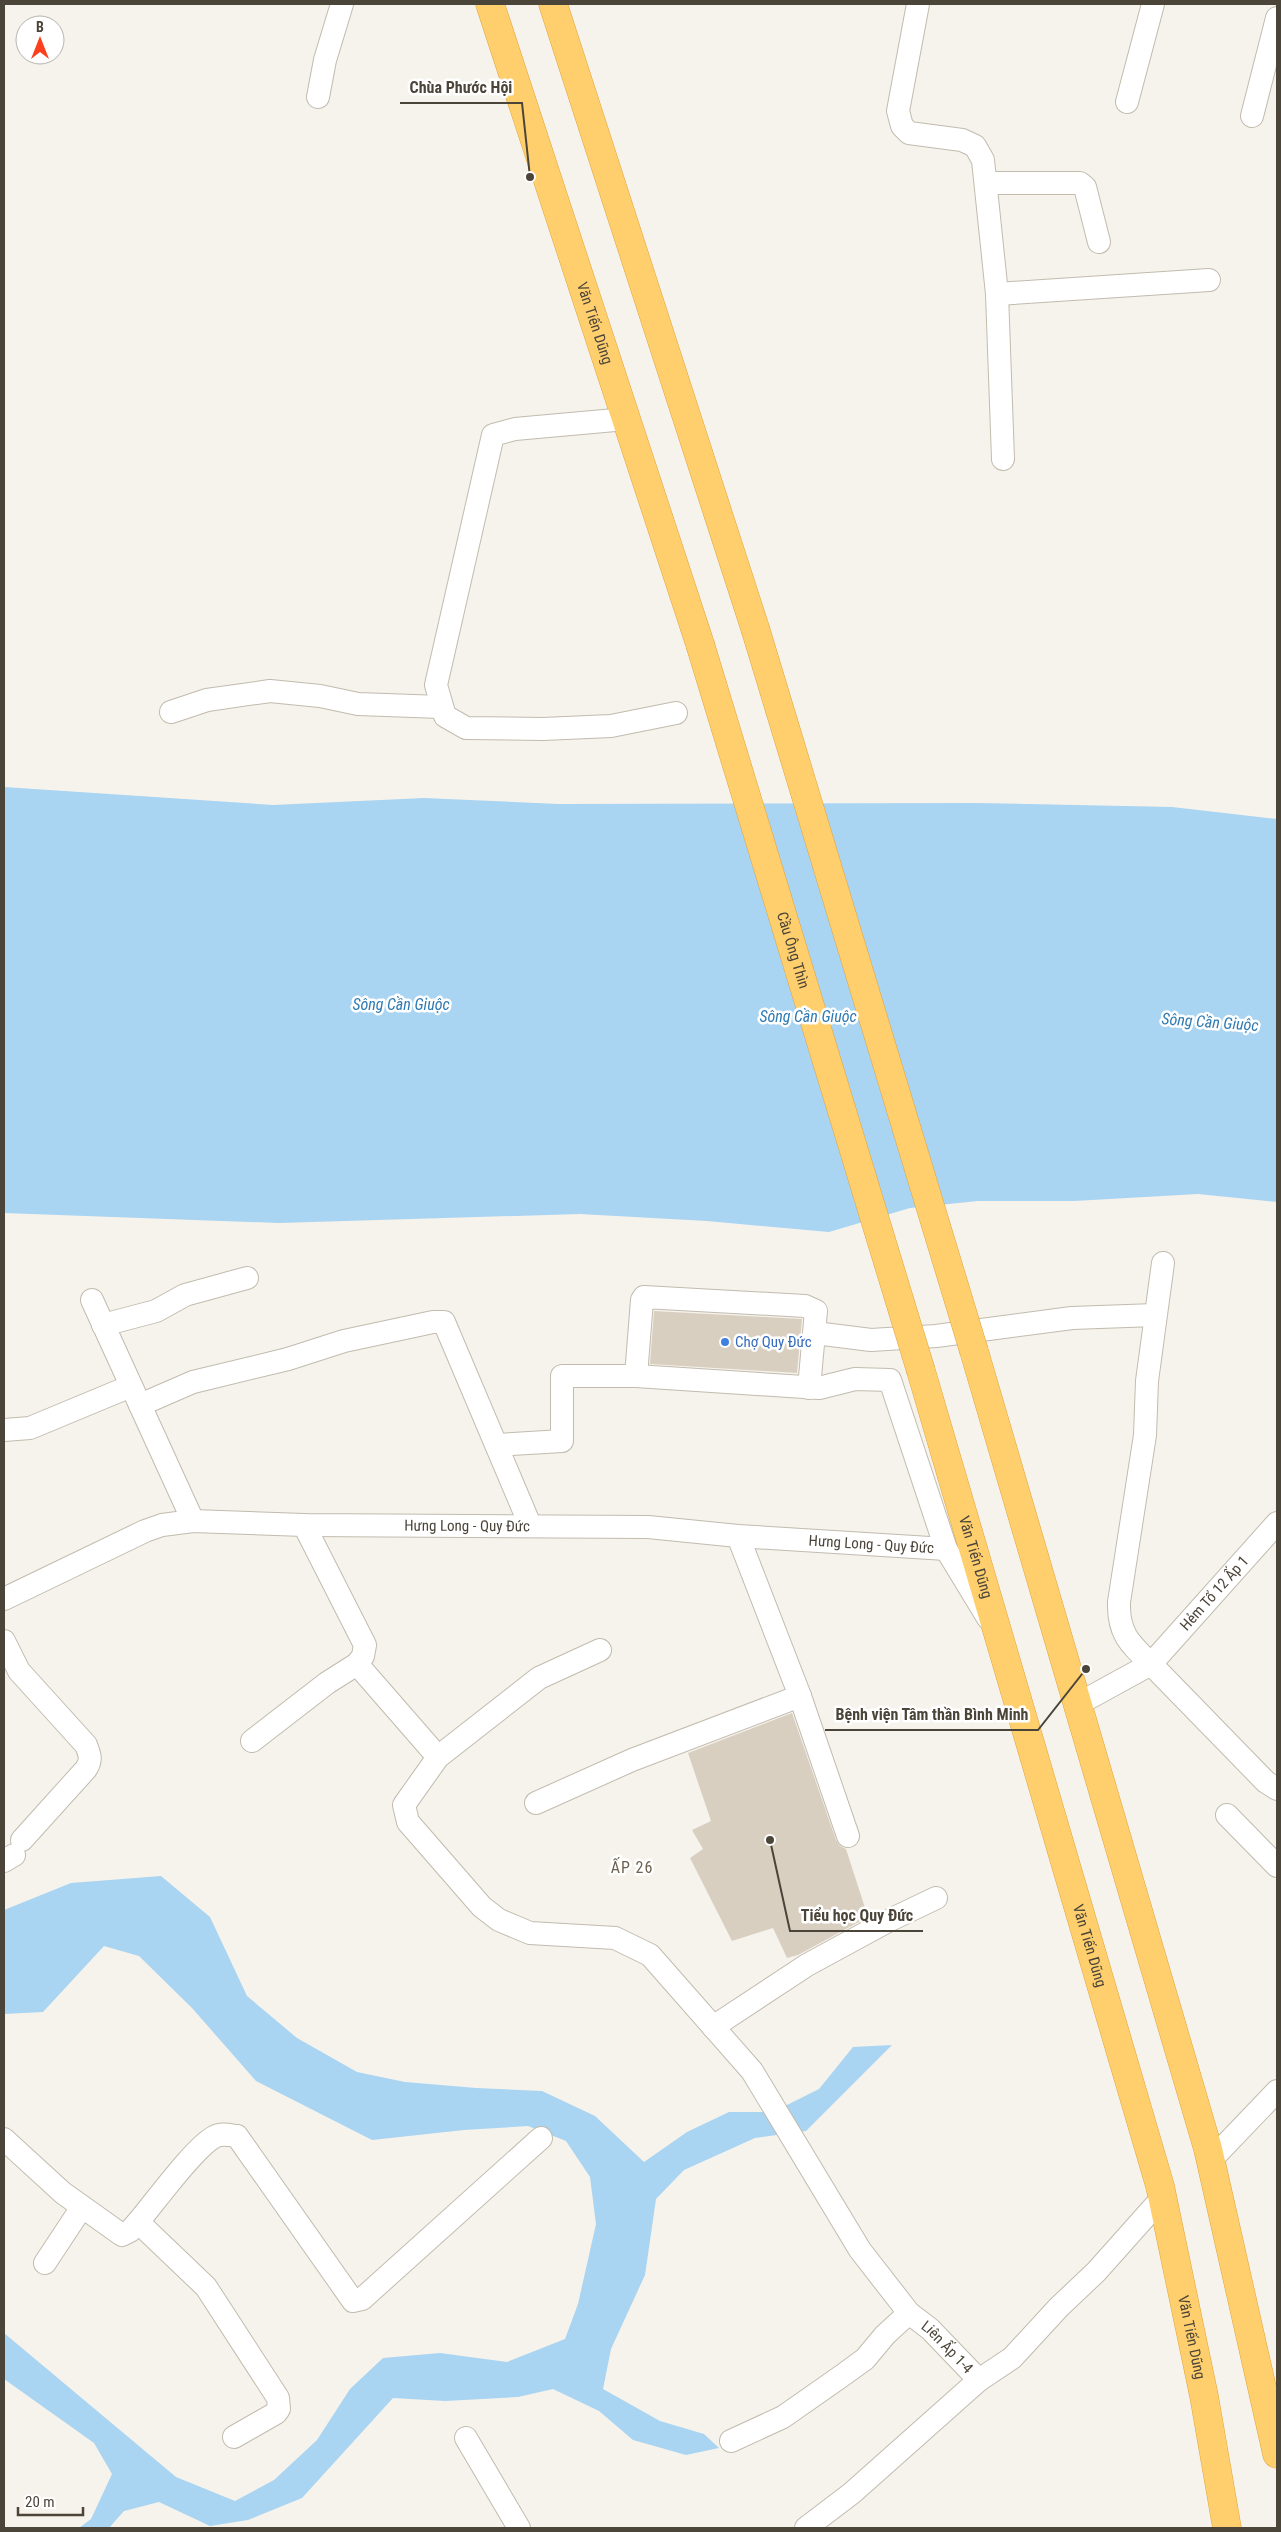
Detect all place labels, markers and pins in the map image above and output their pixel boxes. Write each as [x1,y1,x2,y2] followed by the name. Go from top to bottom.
[400,72,522,103] callout: Chùa Phước Hội
[735,1333,812,1351] place label: Chợ Quy Đức
[719,1336,731,1348] marker: Chợ Quy Đức
[825,1699,1038,1730] callout: Bệnh viện Tâm thần Bình Minh
[790,1900,923,1931] callout: Tiểu học Quy Đức

